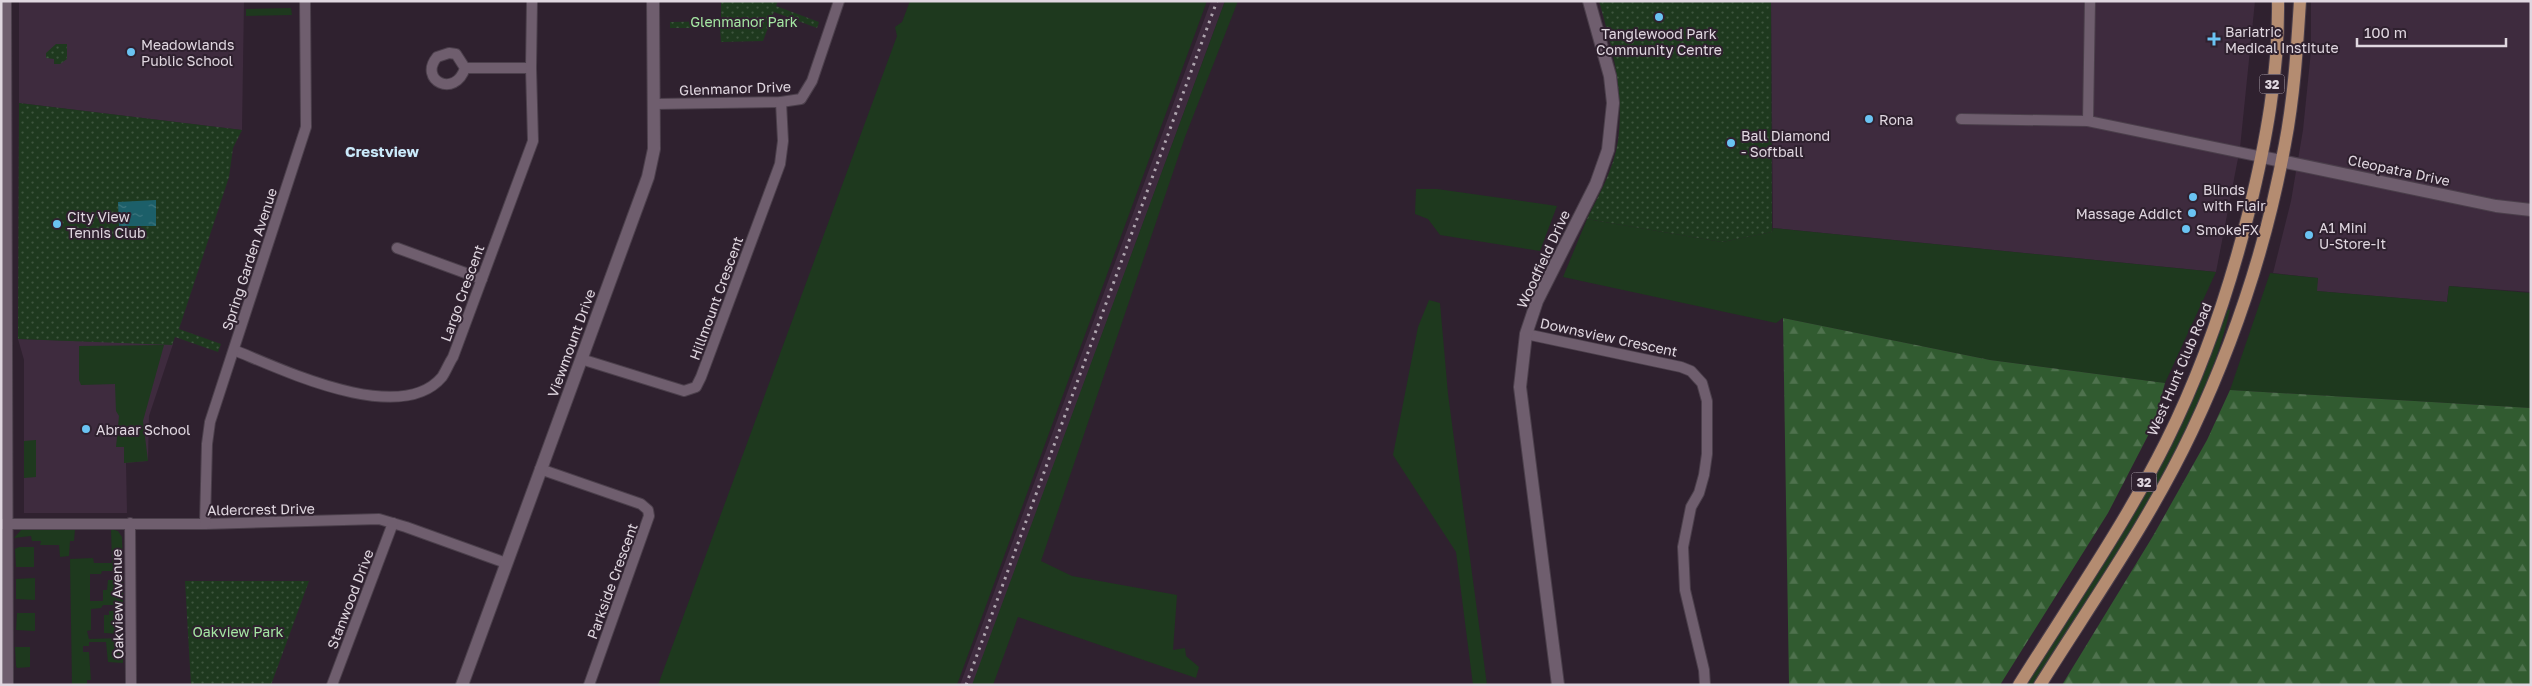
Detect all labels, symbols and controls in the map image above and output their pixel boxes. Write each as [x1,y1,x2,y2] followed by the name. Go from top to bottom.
[1653,11,1665,23] marker: Tanglewood Park Community Centre
[690,13,798,30] park label: Glenmanor Park
[2357,15,2506,47] scale bar
[2225,23,2339,56] place label: Bariatric Medical Institute
[2364,23,2407,41] text: 100 m
[1596,25,1722,58] place label: Tanglewood Park Community Centre
[2207,32,2221,46] marker: Bariatric Medical Institute
[141,36,234,69] place label: Meadowlands Public School
[125,46,137,58] marker: Meadowlands Public School
[2260,74,2284,94] road number: 32
[679,78,791,98] street label: Glenmanor Drive
[1879,111,1913,128] place label: Rona
[1863,113,1875,125] marker: Rona
[1741,127,1830,160] place label: Ball Diamond - Softball
[1725,137,1737,149] marker: Ball Diamond - Softball
[345,142,420,160] district label: Crestview
[2346,151,2452,189] street label: Cleopatra Drive
[2203,181,2266,214] place label: Blinds with Flair
[218,186,280,332] street label: Spring Garden Avenue
[2187,191,2199,203] marker: Blinds with Flair
[2076,205,2182,222] place label: Massage Addict
[1513,207,1573,311] street label: Woodfield Drive
[2186,207,2198,219] marker: Massage Addict
[67,208,146,241] place label: City View Tennis Club
[51,218,63,230] marker: City View Tennis Club
[2319,219,2386,252] place label: A1 Mini U-Store-It
[2196,221,2259,238] place label: SmokeFX
[2180,223,2192,235] marker: SmokeFX
[2303,229,2315,241] marker: A1 Mini U-Store-It
[686,234,746,362] street label: Hillmount Crescent
[437,242,487,344] street label: Largo Crescent
[544,287,598,399] street label: Viewmount Drive
[2143,300,2215,438] street label: West Hunt Club Road
[1539,314,1679,360] street label: Downsview Crescent
[96,421,191,438] place label: Abraar School
[80,423,92,435] marker: Abraar School
[2132,472,2156,492] road number: 32
[207,500,315,518] street label: Aldercrest Drive
[583,521,641,641] street label: Parkside Crescent
[323,547,377,651] street label: Stanwood Drive
[108,549,126,659] street label: Oakview Avenue
[192,623,284,640] park label: Oakview Park

